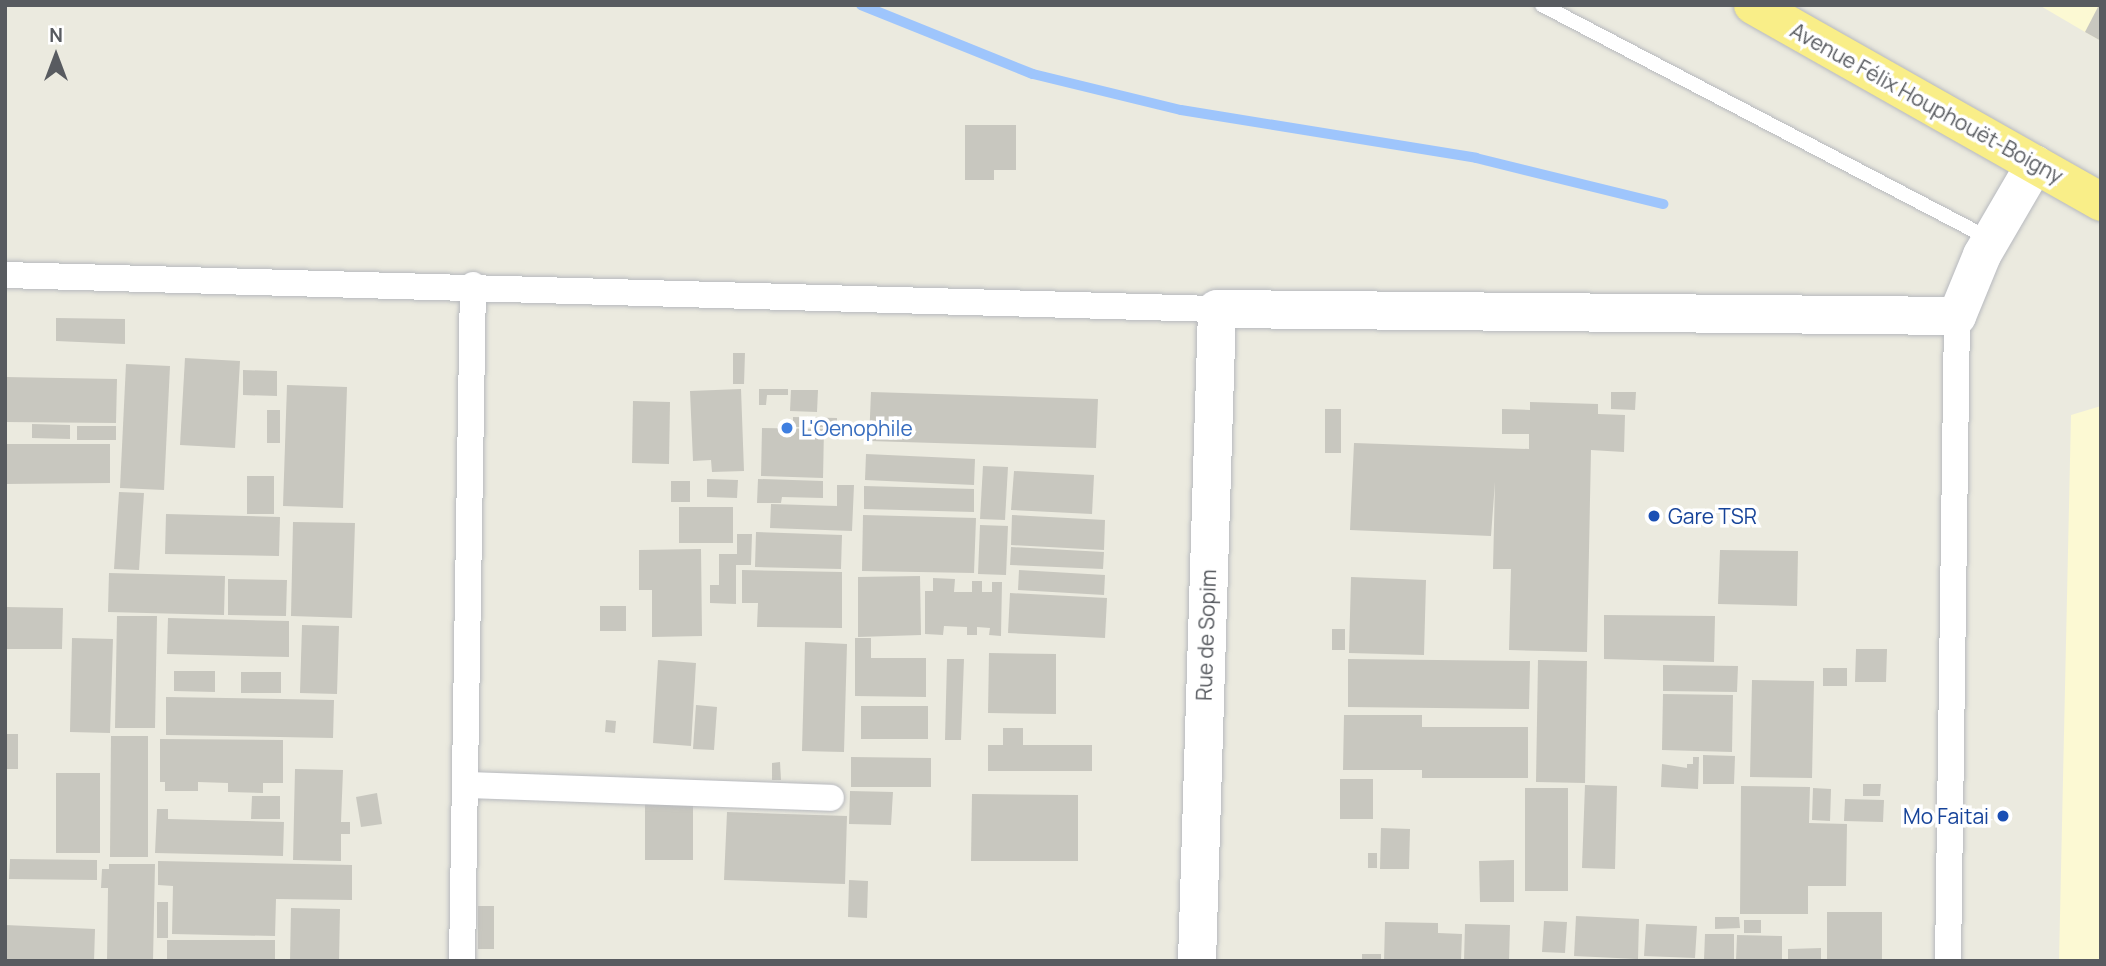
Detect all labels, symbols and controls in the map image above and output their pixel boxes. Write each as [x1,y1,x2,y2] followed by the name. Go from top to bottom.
[1786,17,2068,189] street label: Avenue Félix Houphouët-Boigny
[21,21,91,91] north arrow
[49,22,63,48] text: N
[801,415,913,441] place label: L'Oenophile
[779,420,795,436] marker: L'Oenophile
[1668,503,1757,529] place label: Gare TSR
[1646,508,1662,524] marker: Gare TSR
[1191,569,1221,701] street label: Rue de Sopim
[1903,803,1989,829] place label: Mo Faitai
[1995,808,2011,824] marker: Mo Faitai

